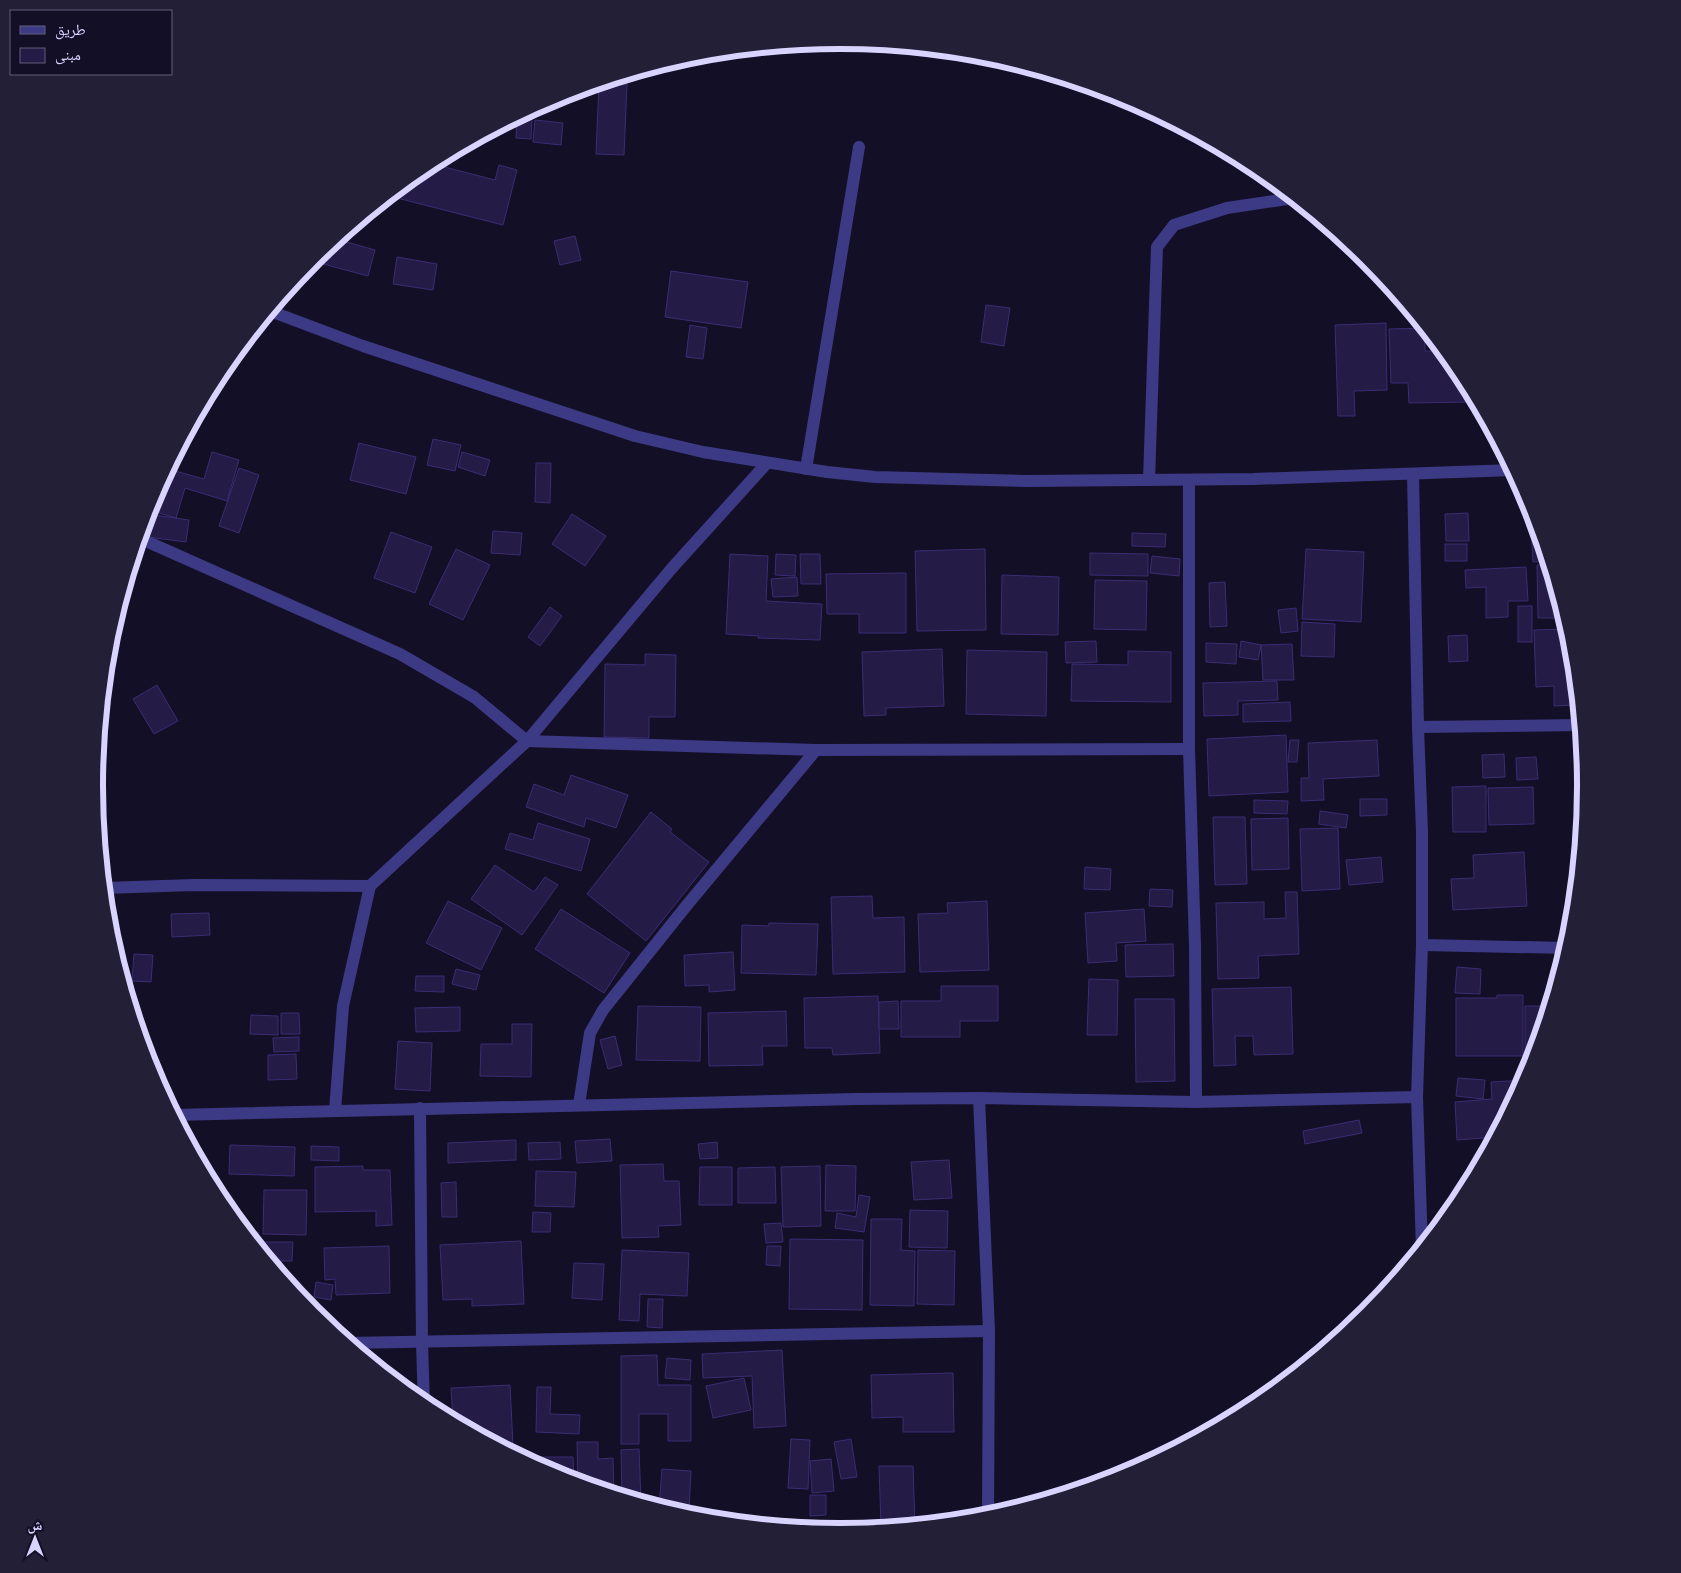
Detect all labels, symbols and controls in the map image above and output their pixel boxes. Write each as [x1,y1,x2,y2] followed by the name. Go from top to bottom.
[10,10,172,75] legend
[55,19,86,40] text: طريق
[55,44,81,65] text: مبنى
[10,1513,60,1563] north arrow
[28,1515,43,1534] text: ش

